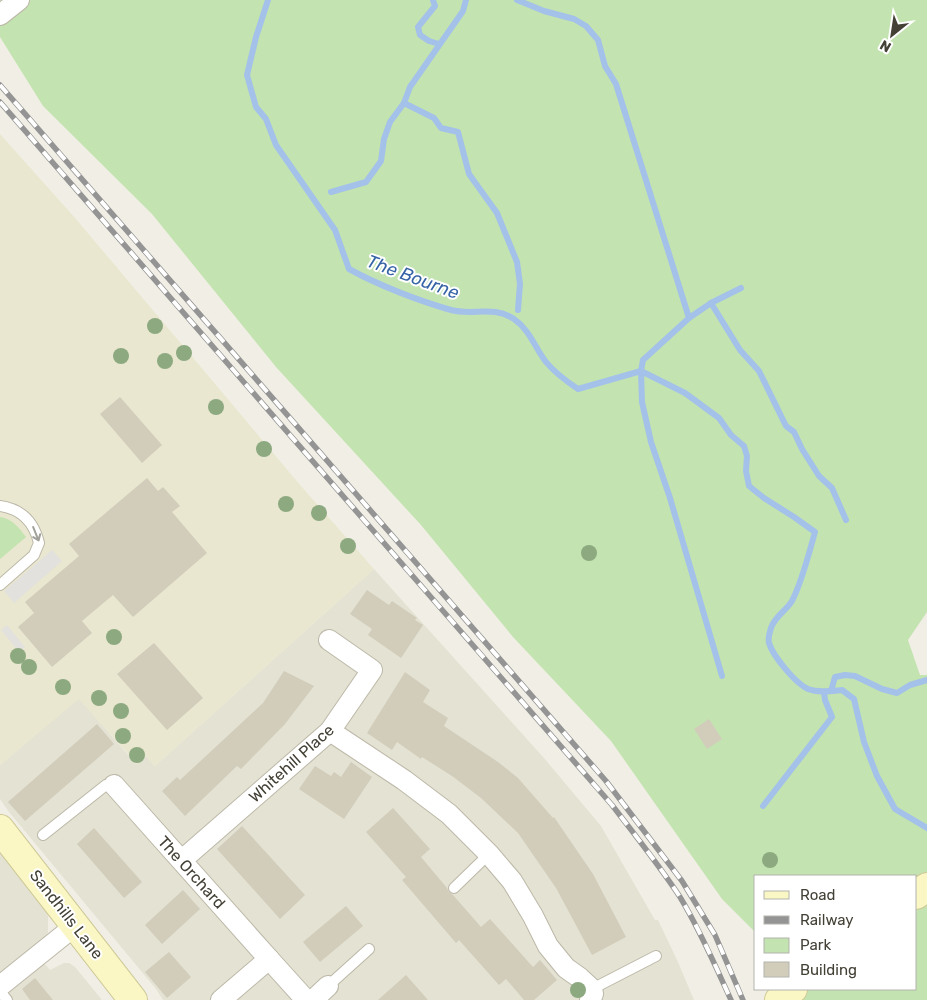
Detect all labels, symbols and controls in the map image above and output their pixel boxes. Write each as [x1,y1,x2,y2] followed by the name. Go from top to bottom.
[867,10,917,60] north arrow
[877,36,894,56] text: N
[364,250,462,304] water label: The Bourne
[32,526,41,541] one-way arrow
[245,720,338,806] street label: Whitehill Place
[154,832,229,913] street label: The Orchard
[26,866,107,963] street label: Sandhills Lane
[754,875,917,990] legend
[800,886,836,904] text: Road
[800,911,854,929] text: Railway
[800,936,831,954] text: Park
[800,961,857,979] text: Building

